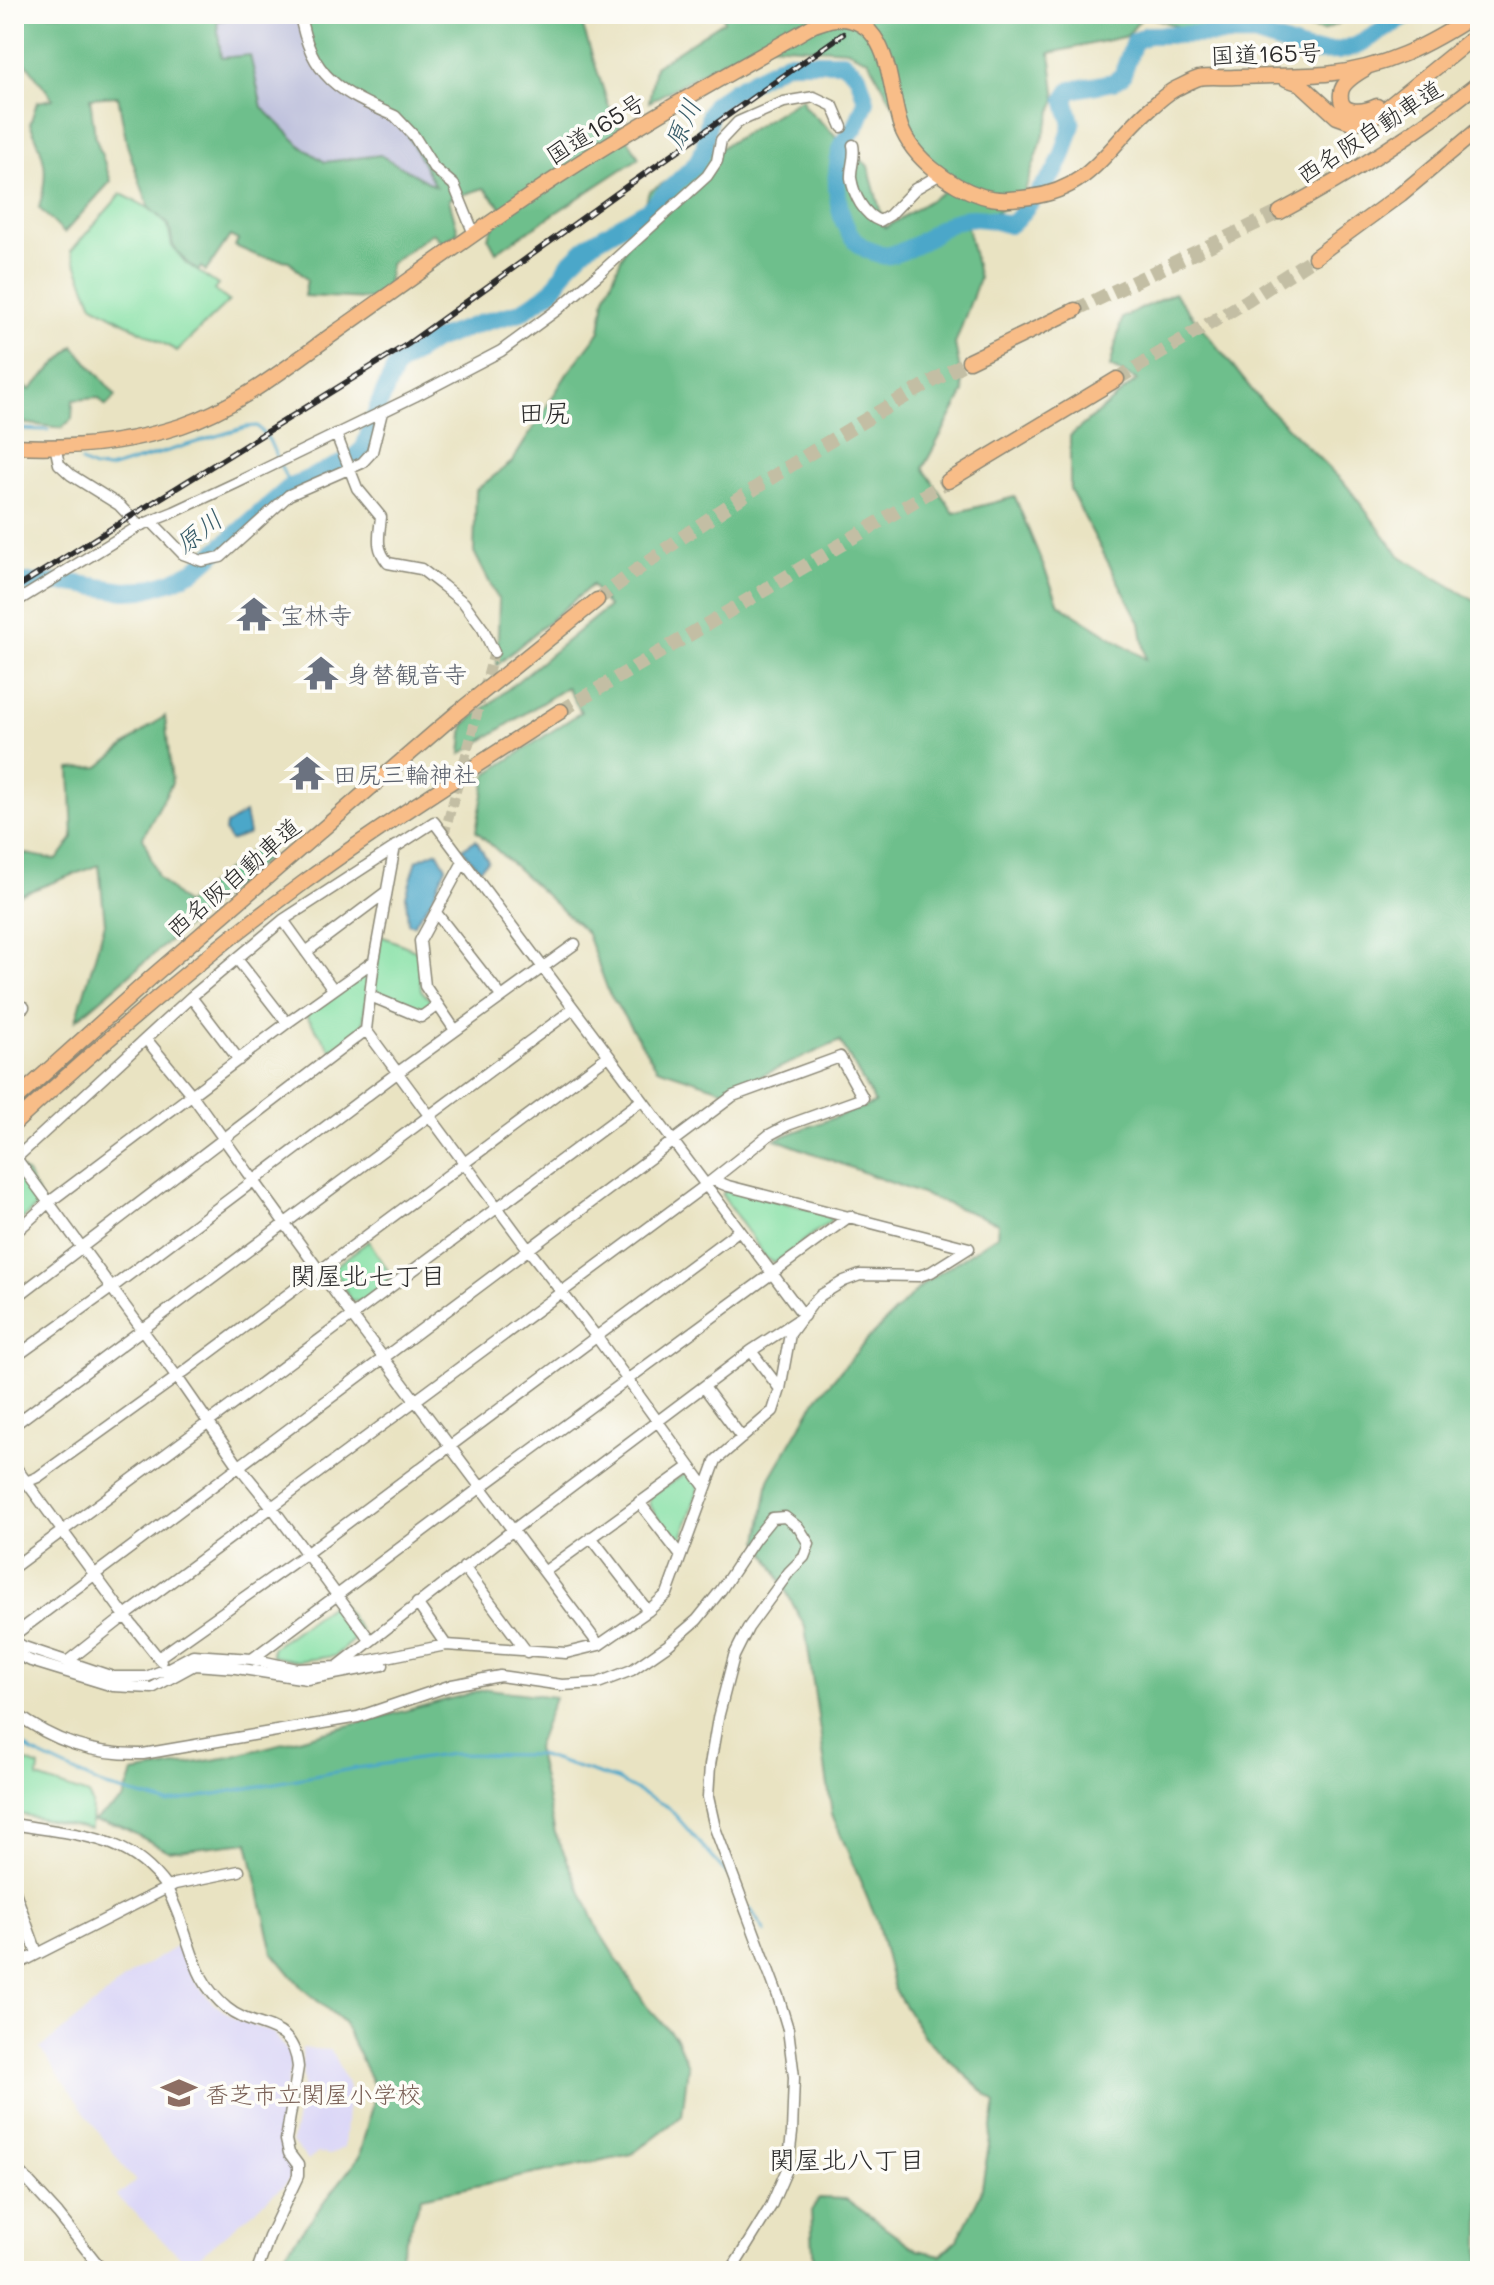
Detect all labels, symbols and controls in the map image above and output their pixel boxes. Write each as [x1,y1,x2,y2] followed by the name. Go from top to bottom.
[1210,36,1322,70] street label: 国道165号
[1290,72,1448,190] street label: 西名阪自動車道
[540,85,650,171] street label: 国道165号
[656,93,708,155] water label: 原川
[518,395,570,429] district label: 田尻
[167,502,229,560] water label: 原川
[235,595,273,633] temple icon: 宝林寺
[280,599,352,630] place label: 宝林寺
[302,654,340,692] temple icon: 身替観音寺
[347,658,467,689] place label: 身替観音寺
[288,754,326,792] temple icon: 田尻三輪神社
[333,758,477,789] place label: 田尻三輪神社
[159,810,307,944] street label: 西名阪自動車道
[290,1258,446,1292] district label: 関屋北七丁目
[160,2074,198,2112] school or university icon: 香芝市立関屋小学校
[205,2078,421,2109] place label: 香芝市立関屋小学校
[769,2142,925,2176] district label: 関屋北八丁目

